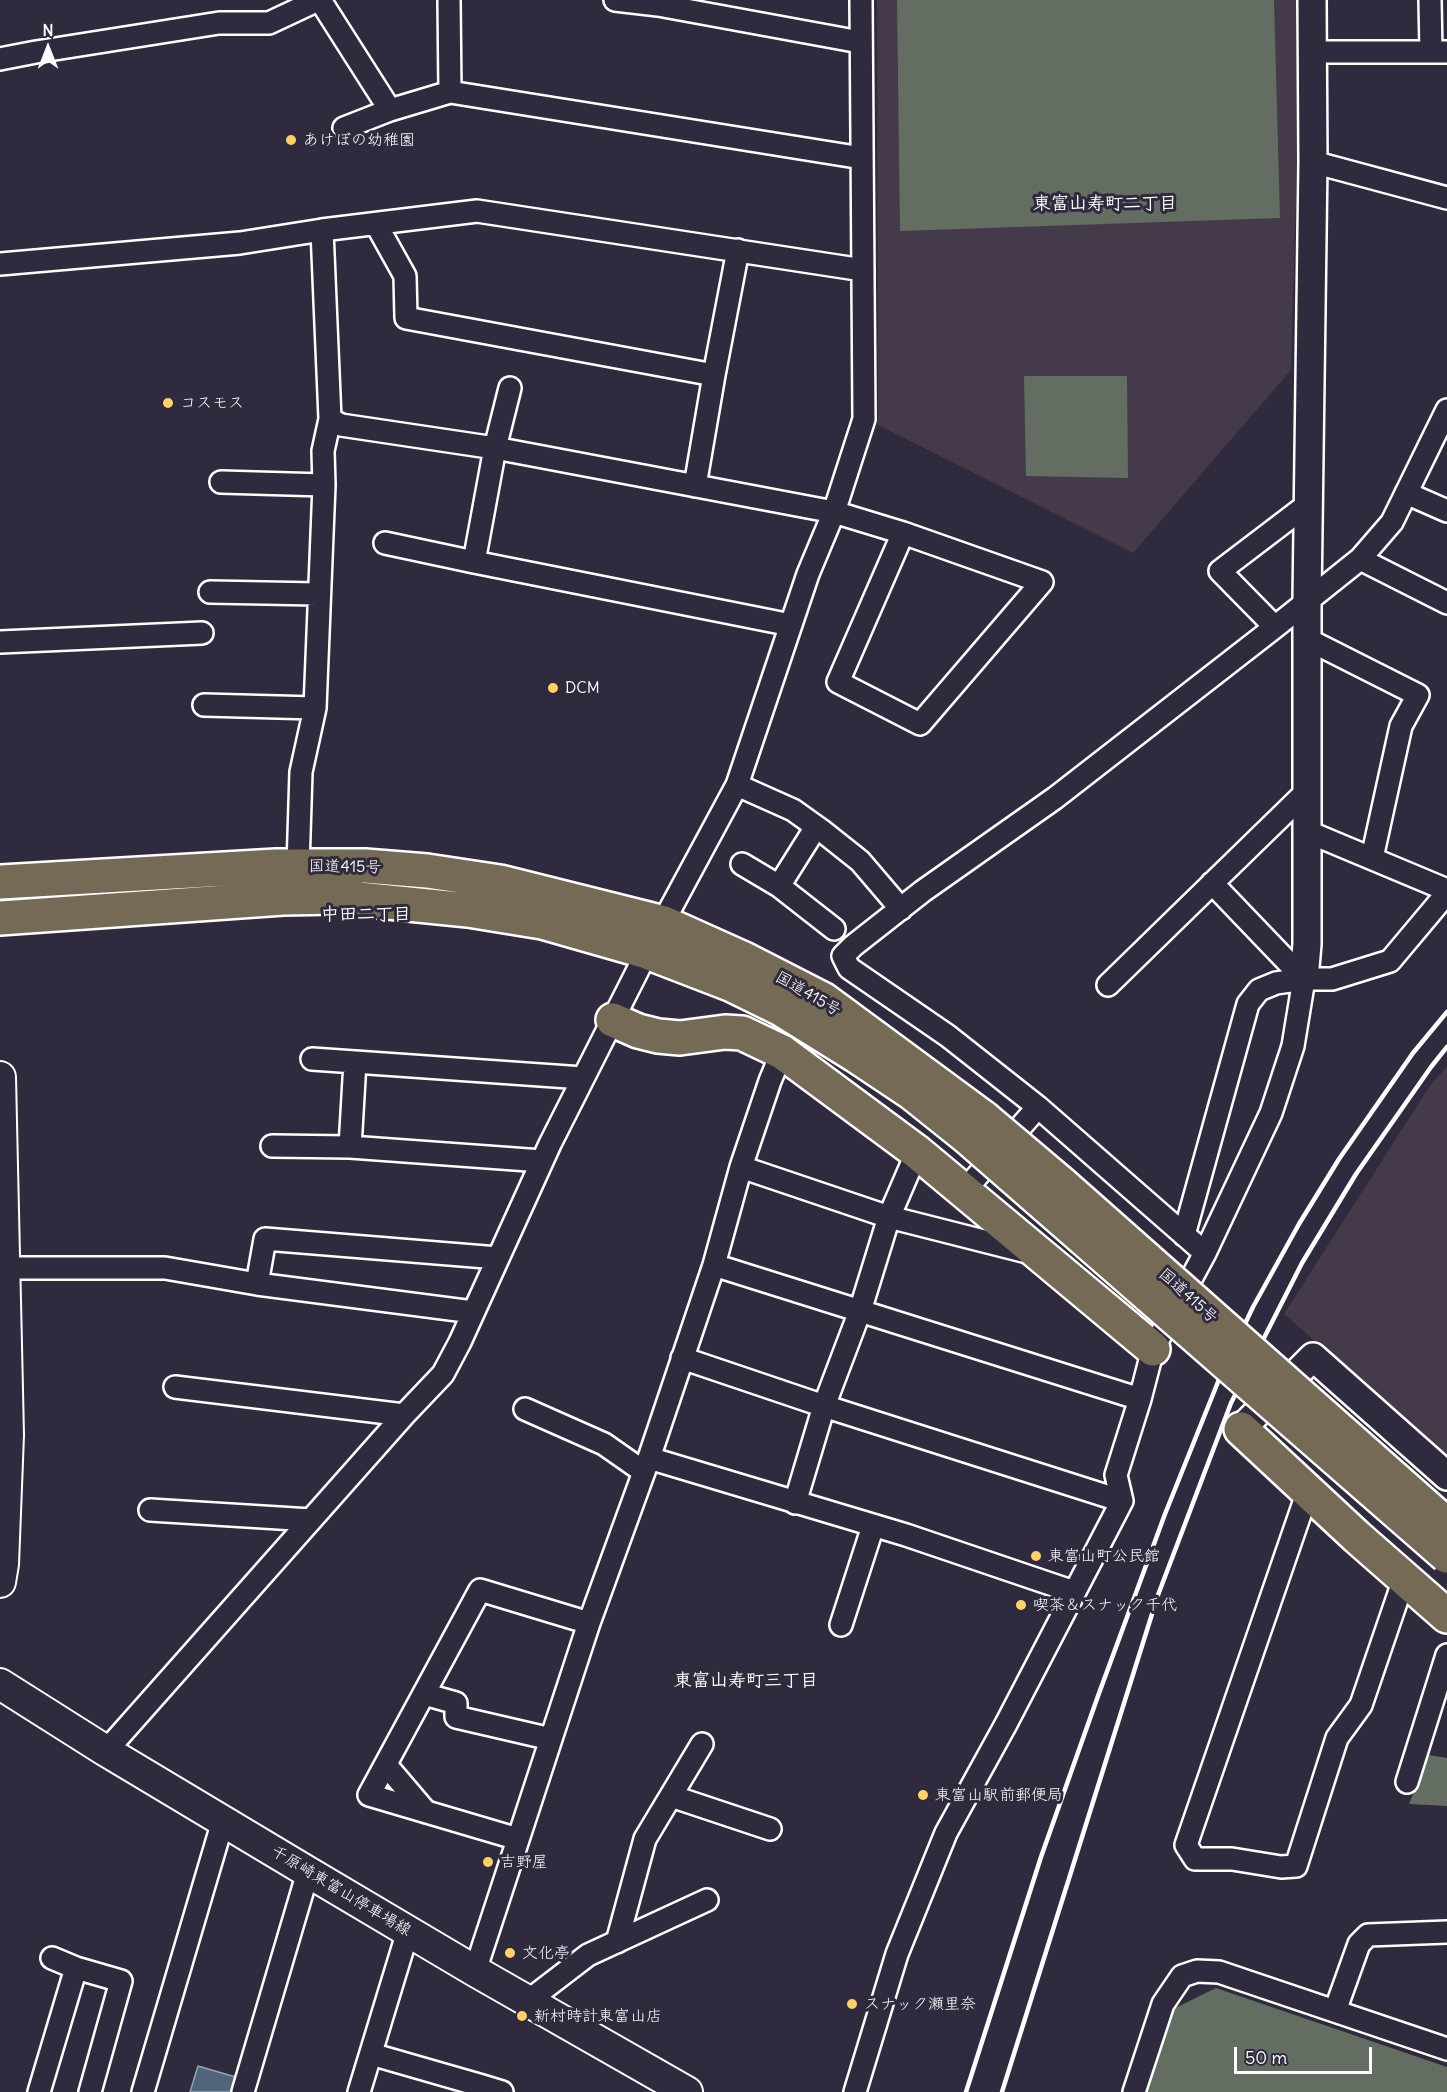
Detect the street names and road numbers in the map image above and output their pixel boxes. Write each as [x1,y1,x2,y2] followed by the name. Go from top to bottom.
[309,857,381,877] street label: 国道415号
[772,968,844,1020] street label: 国道415号
[1155,1265,1221,1327] street label: 国道415号
[267,1842,415,1940] street label: 千原崎東富山停車場線

